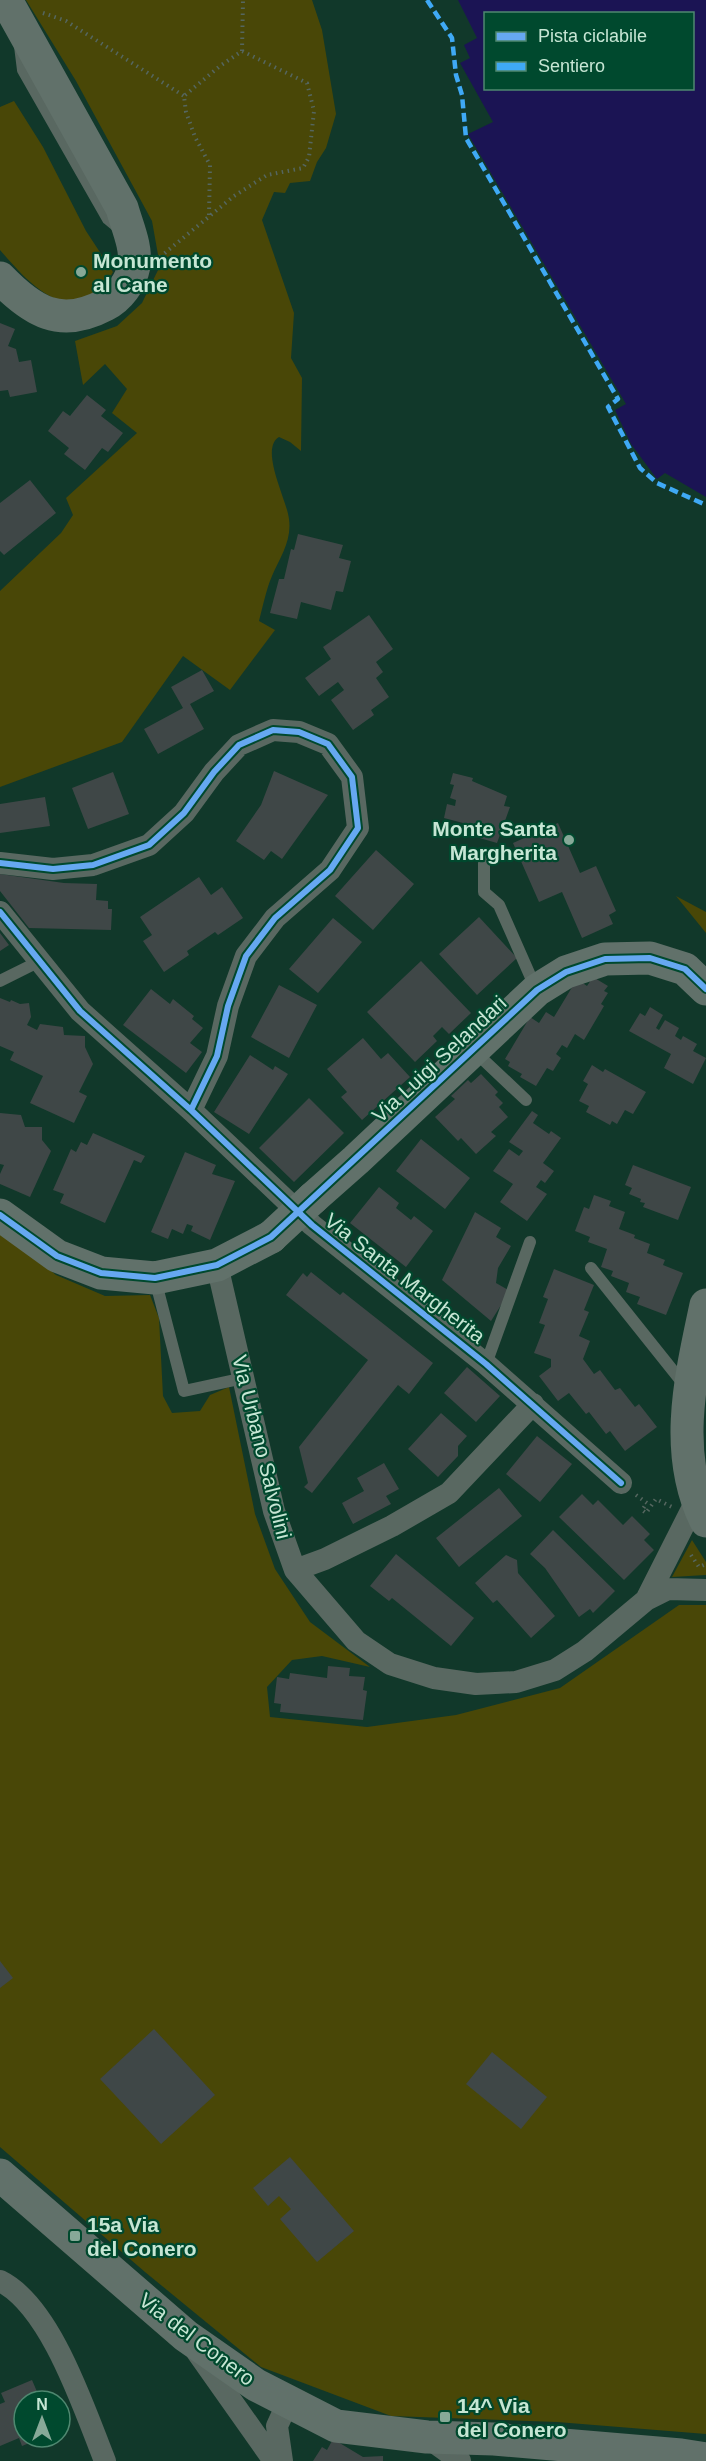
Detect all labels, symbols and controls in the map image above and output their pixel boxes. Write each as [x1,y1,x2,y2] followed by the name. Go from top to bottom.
[484,12,694,90] legend
[538,26,647,46] text: Pista ciclabile
[538,56,605,76] text: Sentiero
[93,249,212,296] place label: Monumento al Cane
[74,265,88,279] marker: Monumento al Cane
[432,817,557,864] place label: Monte Santa Margherita
[562,833,576,847] marker: Monte Santa Margherita
[367,991,511,1127] street label: Via Luigi Selandari
[320,1208,490,1348] street label: Via Santa Margherita
[228,1353,296,1541] street label: Via Urbano Salvolini
[87,2213,197,2260] place label: 15a Via del Conero
[68,2229,82,2243] marker: 15a Via del Conero
[135,2288,259,2390] street label: Via del Conero
[12,2389,72,2449] north arrow
[457,2394,567,2441] place label: 14^ Via del Conero
[36,2396,48,2413] text: N
[438,2410,452,2424] marker: 14^ Via del Conero

